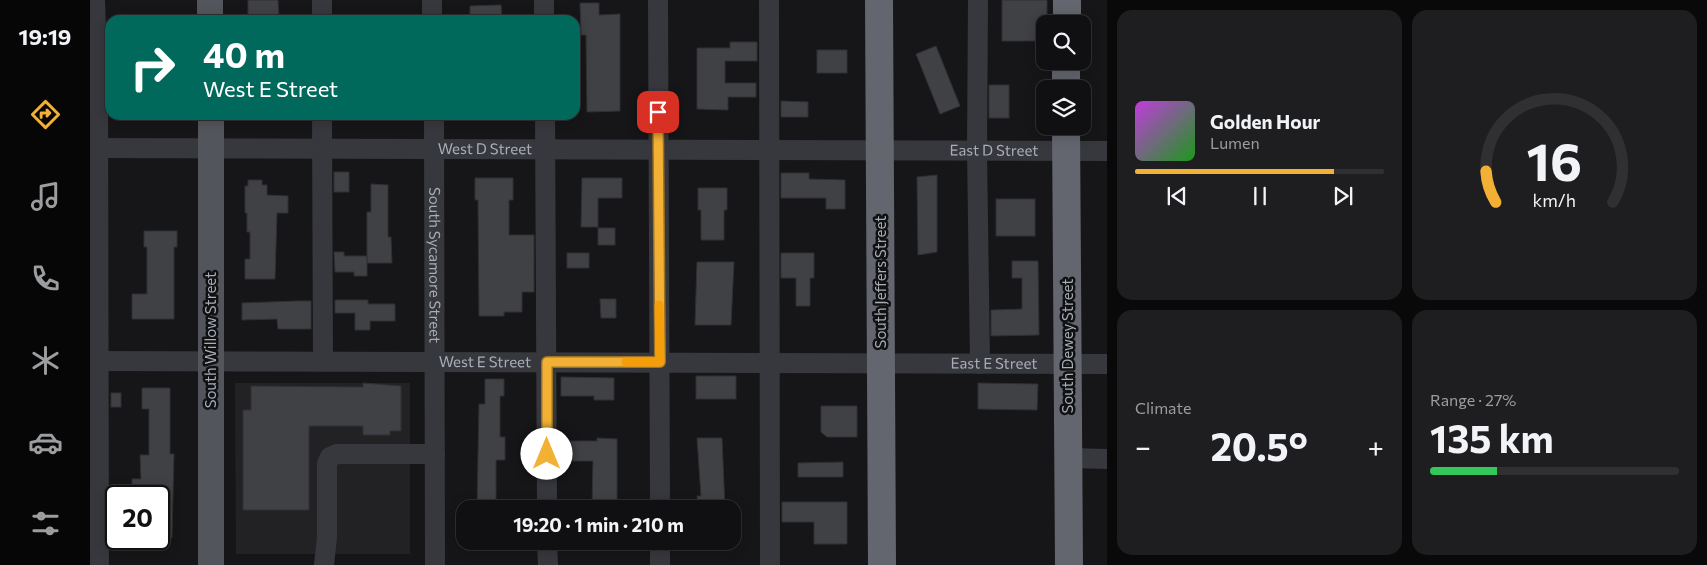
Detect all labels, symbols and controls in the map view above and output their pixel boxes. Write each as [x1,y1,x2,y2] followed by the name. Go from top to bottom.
[1036,15,1091,135] map controls
[1036,15,1091,70] button: search
[19,23,71,50] text: 19:19
[203,32,285,75] text: 40 m
[120,35,185,100] icon: right
[203,75,338,102] text: West E Street
[1036,80,1091,135] button: layers
[637,91,679,133] pin
[28,97,63,132] icon: directions
[644,98,672,126] icon: arrive
[1210,110,1320,133] text: Golden Hour
[1527,128,1582,192] text: 16
[1210,133,1260,152] text: Lumen
[438,139,532,157] street label: West D Street
[949,141,1039,159] street label: East D Street
[28,179,63,214] icon: music
[1163,182,1191,210] icon: previous
[1246,182,1274,210] icon: pause
[1329,182,1357,210] icon: next
[426,187,445,343] street label: South Sycamore Street
[1533,189,1576,211] text: km/h
[871,216,889,348] street label: South Jeffers Street
[28,261,63,296] icon: phone
[201,272,219,408] street label: South Willow Street
[1058,278,1076,414] street label: South Dewey Street
[28,343,63,378] icon: climate
[439,352,531,370] street label: West E Street
[951,354,1037,372] street label: East E Street
[1430,390,1516,409] text: Range · 27%
[1135,398,1191,417] text: Climate
[1430,414,1554,461] text: 135 km
[1210,422,1308,469] text: 20.5°
[28,425,63,460] icon: car
[520,427,572,479] position arrow
[1135,429,1151,463] text: −
[1368,429,1384,463] text: +
[105,485,170,550] speed limit sign: 20
[28,506,63,541] icon: filters
[513,513,684,536] text: 19:20 · 1 min · 210 m

